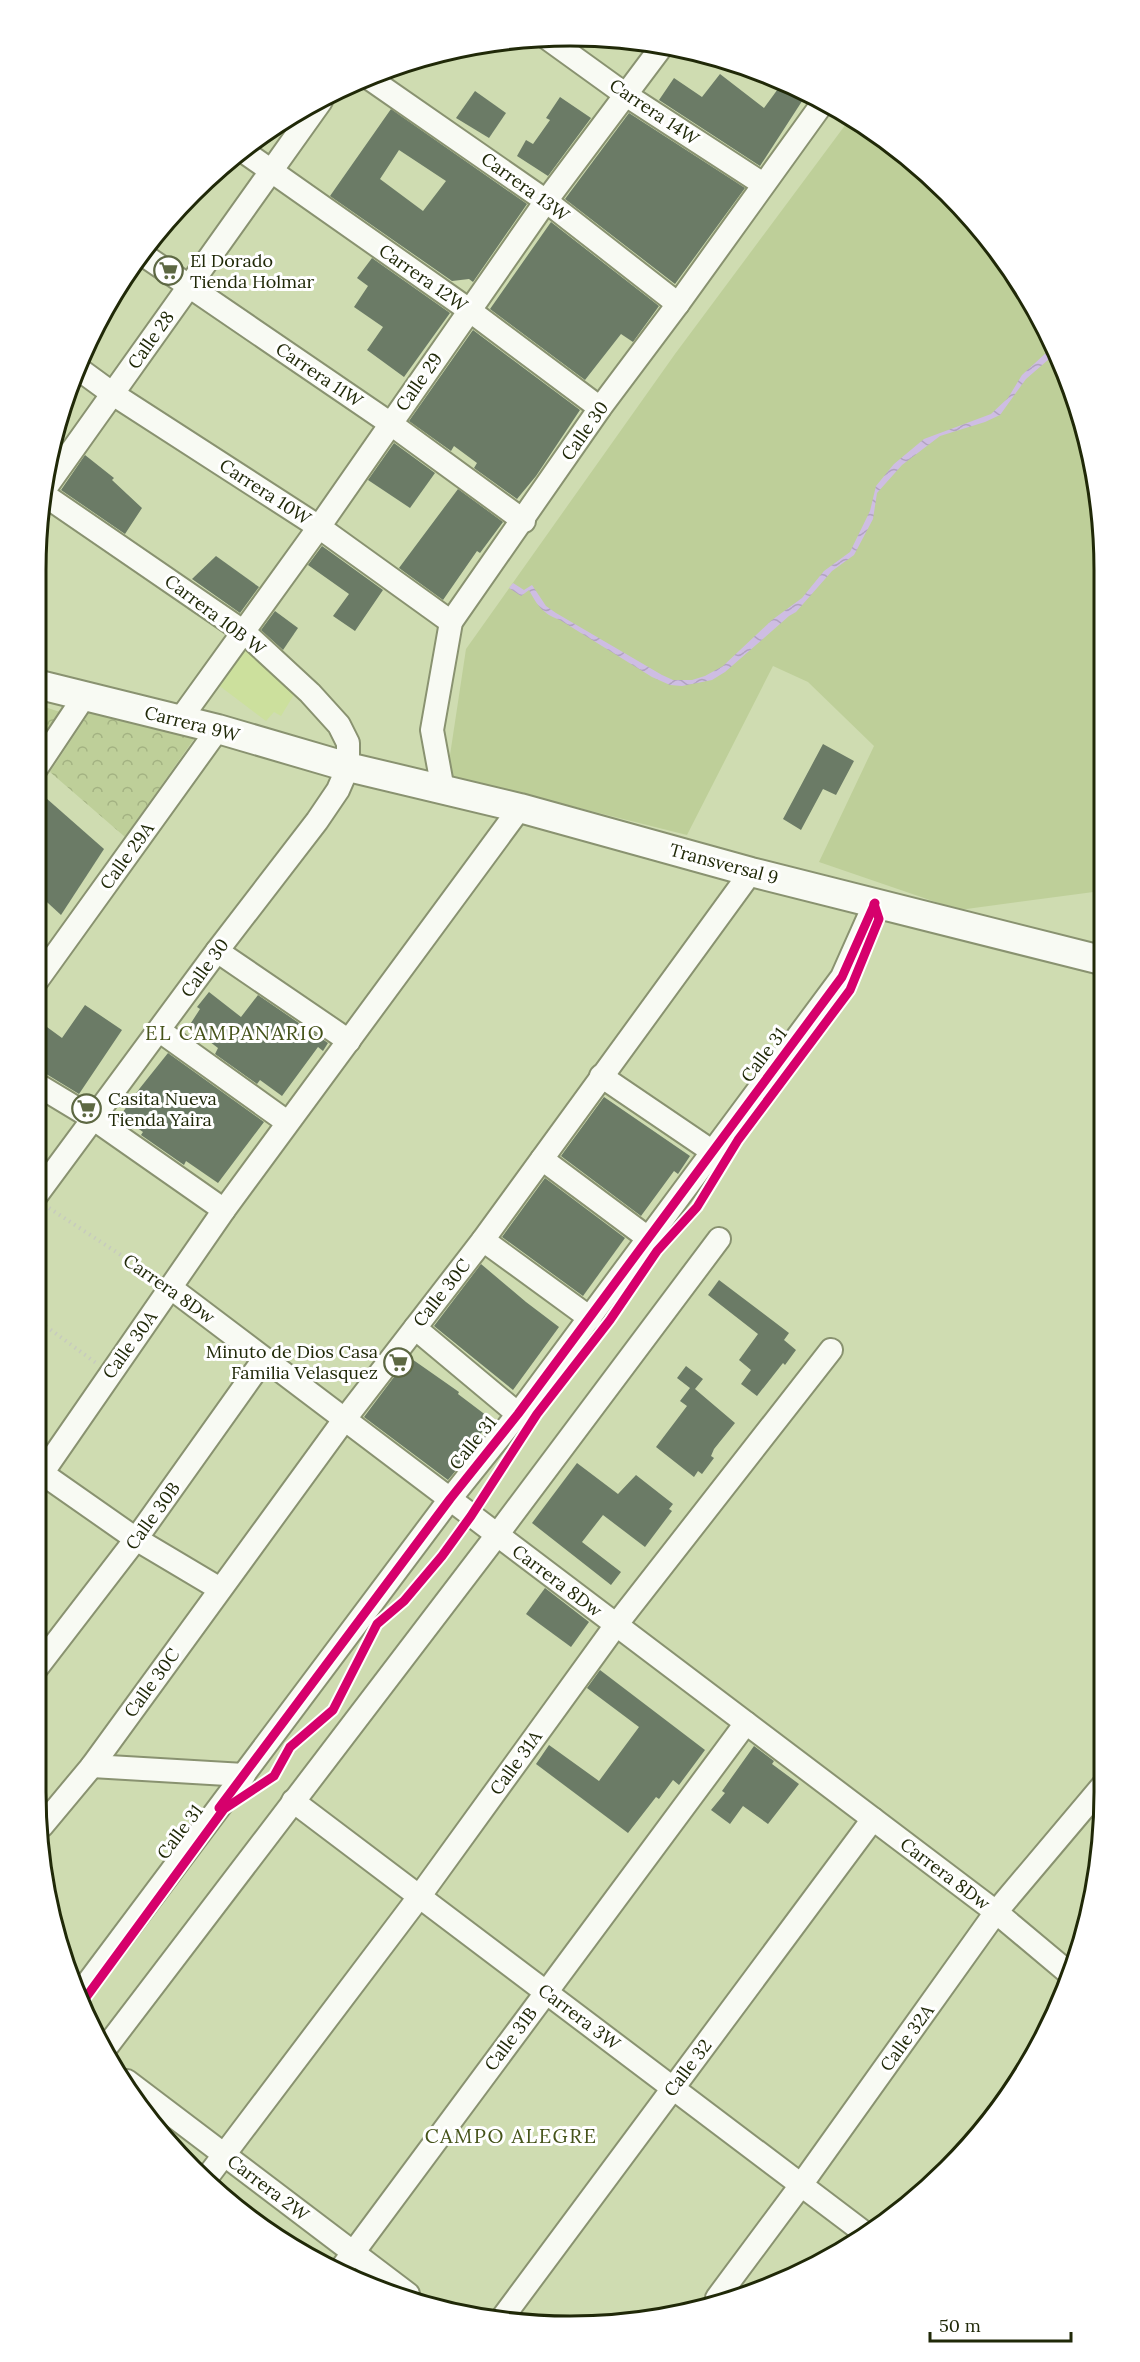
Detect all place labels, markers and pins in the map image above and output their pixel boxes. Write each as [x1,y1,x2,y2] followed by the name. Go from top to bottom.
[190,249,314,293] place label: El Dorado Tienda Holmar
[153,255,185,287] supermarket icon: El Dorado Tienda Holmar
[108,1087,217,1131] place label: Casita Nueva Tienda Yaira
[71,1093,103,1125] supermarket icon: Casita Nueva Tienda Yaira
[206,1340,378,1384] place label: Minuto de Dios Casa Familia Velasquez
[383,1346,415,1378] supermarket icon: Minuto de Dios Casa Familia Velasquez

